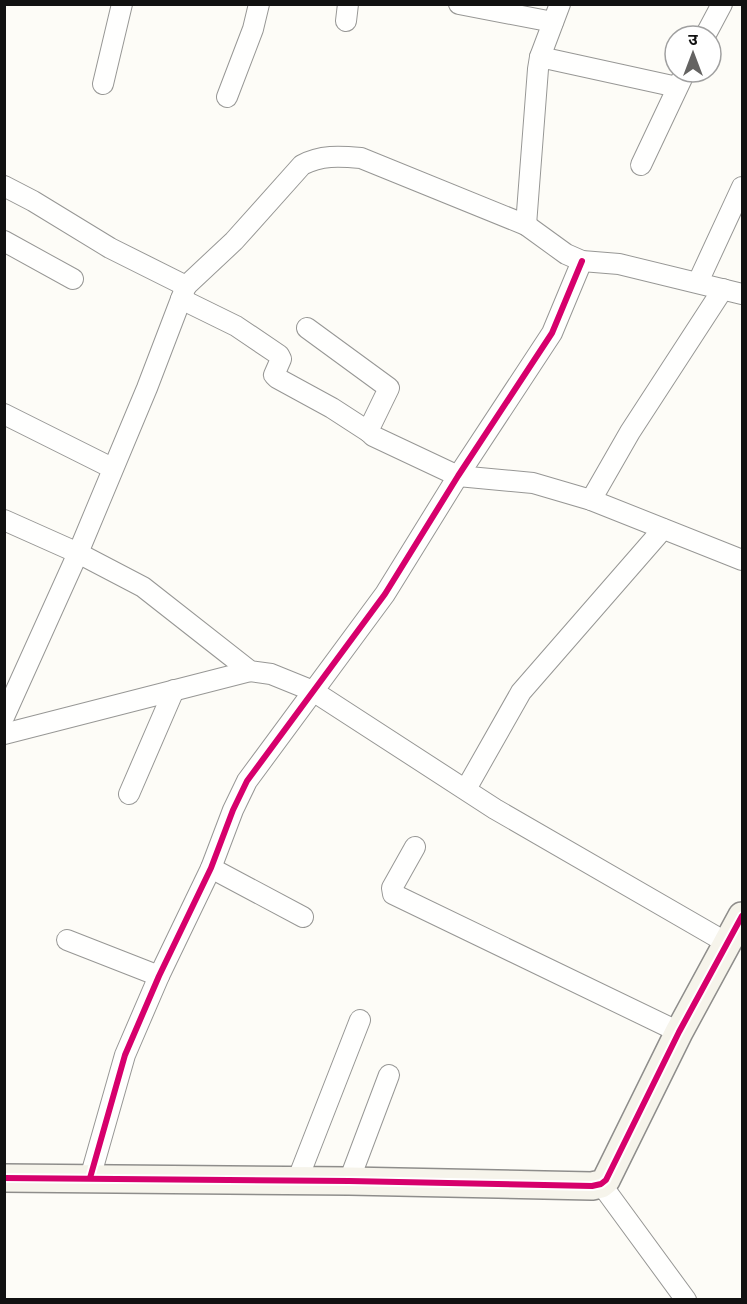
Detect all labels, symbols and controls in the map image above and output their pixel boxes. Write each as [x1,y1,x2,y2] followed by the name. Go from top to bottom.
[663,24,723,84] north arrow
[688,28,698,50] text: उ

